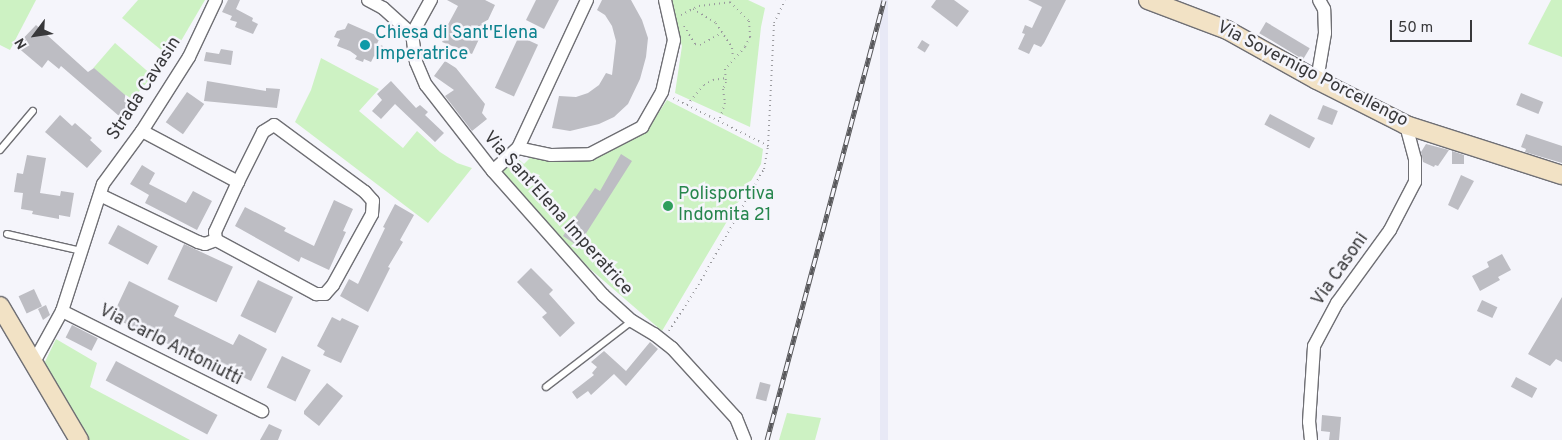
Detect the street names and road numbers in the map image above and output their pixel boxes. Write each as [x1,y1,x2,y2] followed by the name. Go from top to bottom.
[1213,17,1411,133] street label: Via Sovernigo Porcellengo
[103,33,187,145] street label: Strada Cavasin
[478,127,636,301] street label: Via Sant'Elena Imperatrice
[1308,229,1374,311] street label: Via Casoni
[95,300,245,392] street label: Via Carlo Antoniutti

